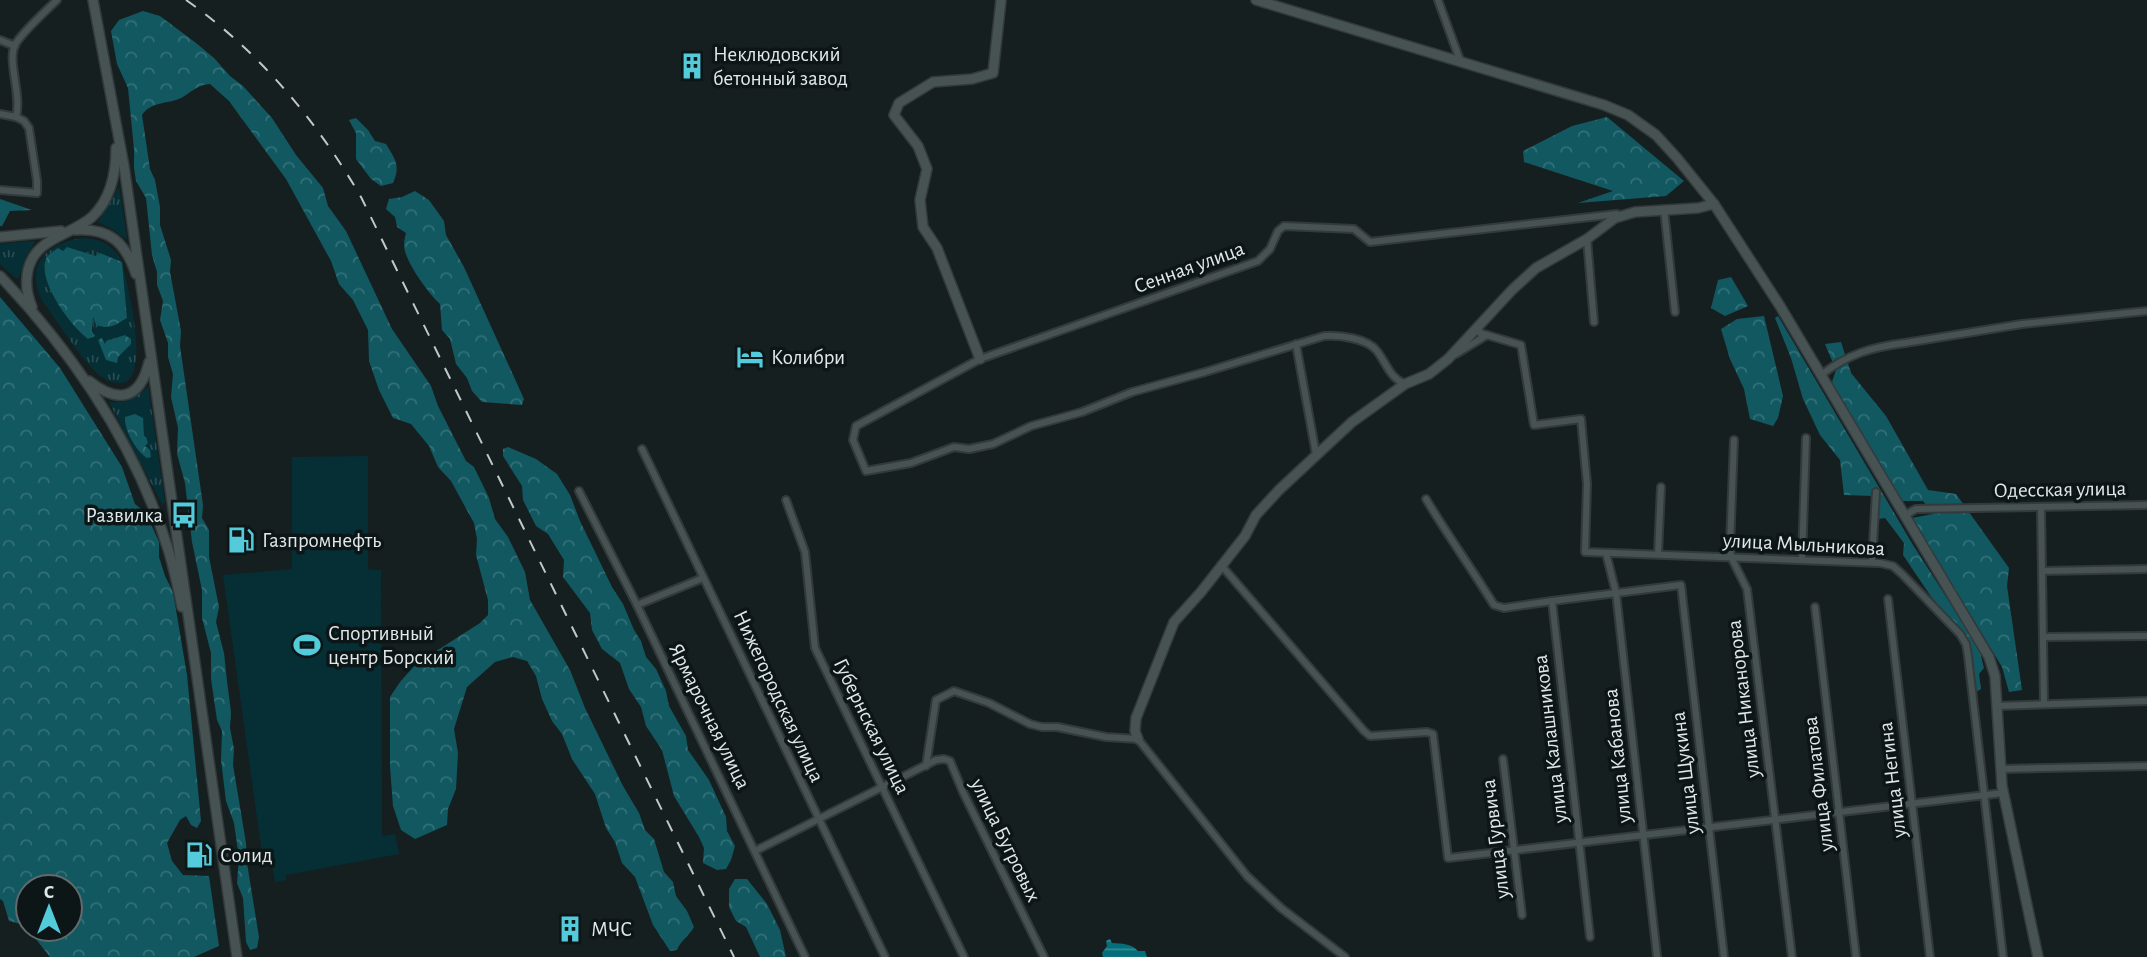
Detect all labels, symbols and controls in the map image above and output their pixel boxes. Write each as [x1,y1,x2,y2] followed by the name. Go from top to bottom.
[713,44,848,89] place label: Неклюдовский бетонный завод
[677,51,707,81] building icon: Неклюдовский бетонный завод
[1131,238,1248,297] street label: Сенная улица
[735,342,765,372] hotel icon: Колибри
[771,347,845,368] place label: Колибри
[1993,478,2127,501] street label: Одесская улица
[169,500,199,530] bus stop icon: Развилка
[85,505,163,526] place label: Развилка
[226,525,256,555] fuel station icon: Газпромнефть
[262,530,381,551] place label: Газпромнефть
[1721,530,1886,559] street label: улица Мыльникова
[730,607,828,786] street label: Нижегородская улица
[1723,618,1764,780] street label: улица Никанорова
[328,623,454,668] place label: Спортивный центр Борский
[292,630,322,660] sports icon: Спортивный центр Борский
[665,640,754,793] street label: Ярмарочная улица
[1530,653,1571,825] street label: улица Калашникова
[830,655,914,798] street label: Губернская улица
[1600,687,1635,825] street label: улица Кабанова
[1668,710,1704,836] street label: улица Щукина
[1800,715,1837,854] street label: улица Филатова
[1875,720,1910,840] street label: улица Негина
[966,774,1044,905] street label: улица Бугровых
[1478,778,1513,901] street label: улица Гурвича
[184,840,214,870] fuel station icon: Солид
[220,845,273,866] place label: Солид
[14,873,84,943] north arrow
[44,883,54,902] text: С
[555,914,585,944] building icon: МЧС
[591,919,632,940] place label: МЧС

